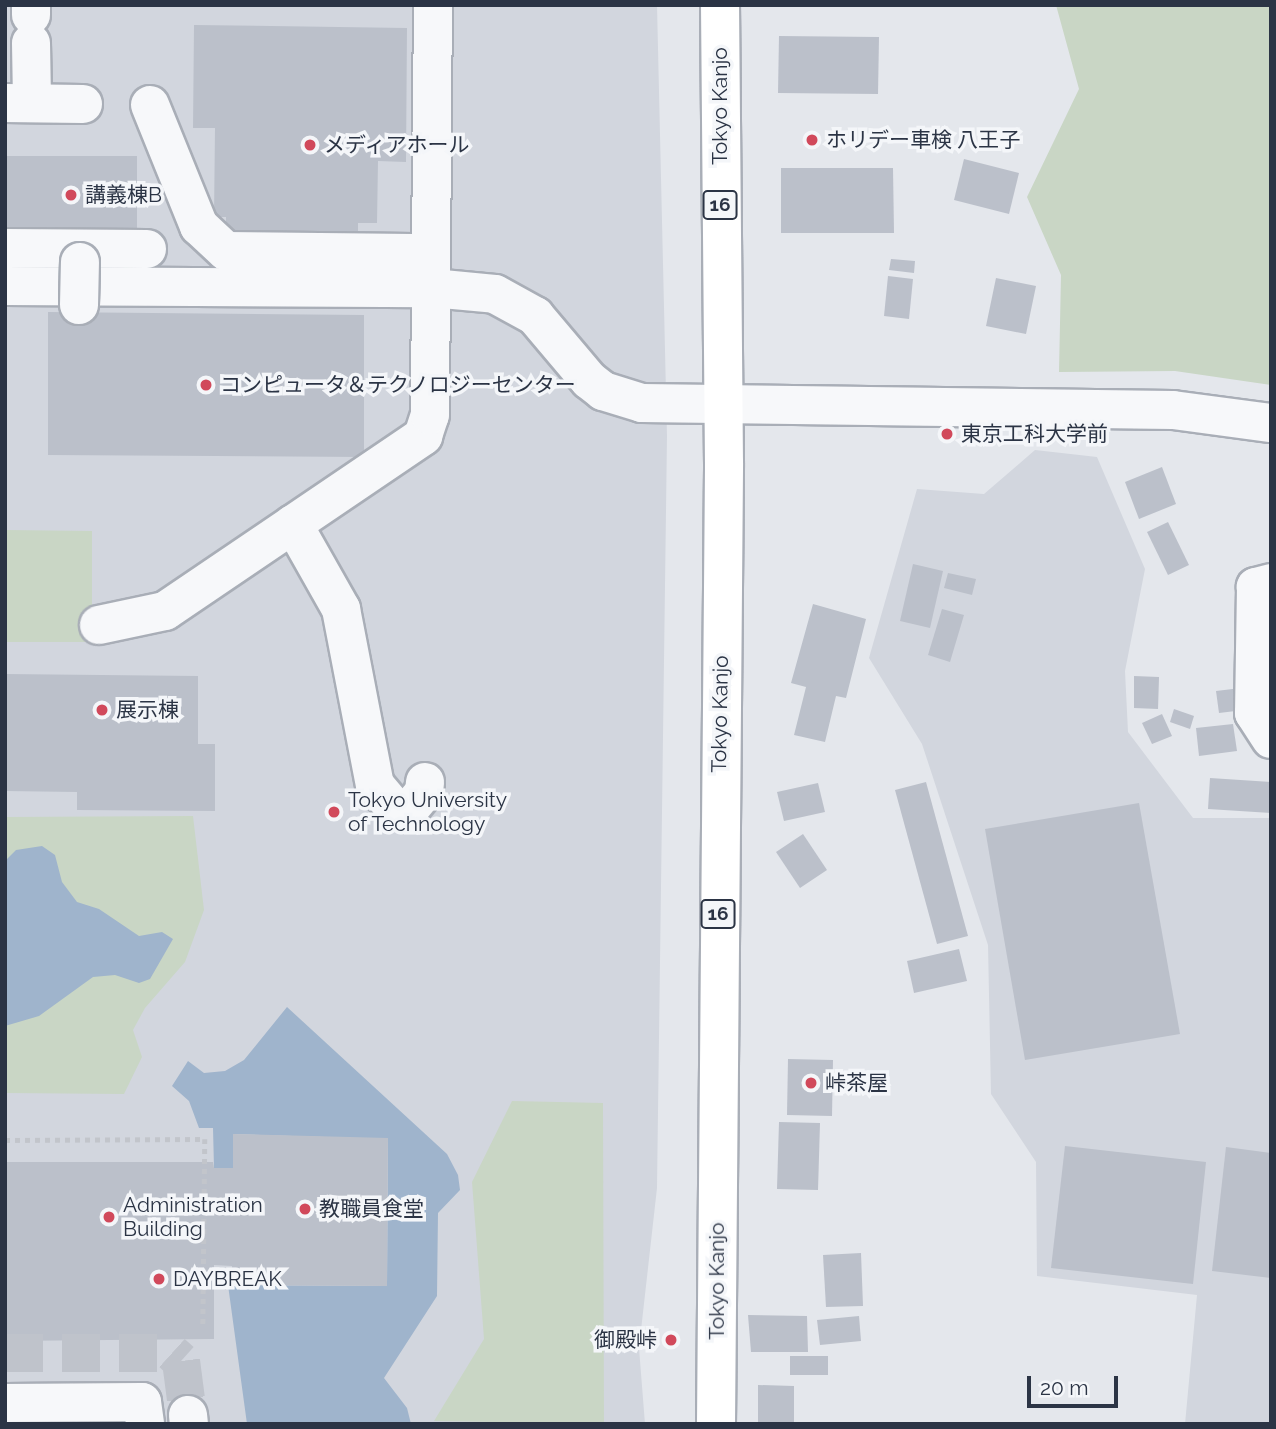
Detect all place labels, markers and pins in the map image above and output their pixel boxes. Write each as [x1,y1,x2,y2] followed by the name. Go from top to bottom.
[826,127,1020,153] place label: ホリデー車検 八王子
[324,132,471,158] place label: メディアホール
[804,132,820,148] marker: ホリデー車検 八王子
[302,137,318,153] marker: メディアホール
[85,182,162,208] place label: 講義棟B
[63,187,79,203] marker: 講義棟B
[220,372,577,398] place label: コンピュータ＆テクノロジーセンター
[198,377,214,393] marker: コンピュータ＆テクノロジーセンター
[961,421,1108,447] place label: 東京工科大学前
[939,426,955,442] marker: 東京工科大学前
[116,697,179,723] place label: 展示棟
[94,702,110,718] marker: 展示棟
[348,787,507,837] place label: Tokyo University of Technology
[326,804,342,820] marker: Tokyo University of Technology
[825,1070,888,1096] place label: 峠茶屋
[803,1075,819,1091] marker: 峠茶屋
[123,1192,263,1242] place label: Administration Building
[319,1196,424,1222] place label: 教職員食堂
[297,1201,313,1217] marker: 教職員食堂
[101,1209,117,1225] marker: Administration Building
[173,1266,282,1292] place label: DAYBREAK
[151,1271,167,1287] marker: DAYBREAK
[594,1327,657,1353] place label: 御殿峠
[663,1332,679,1348] marker: 御殿峠

